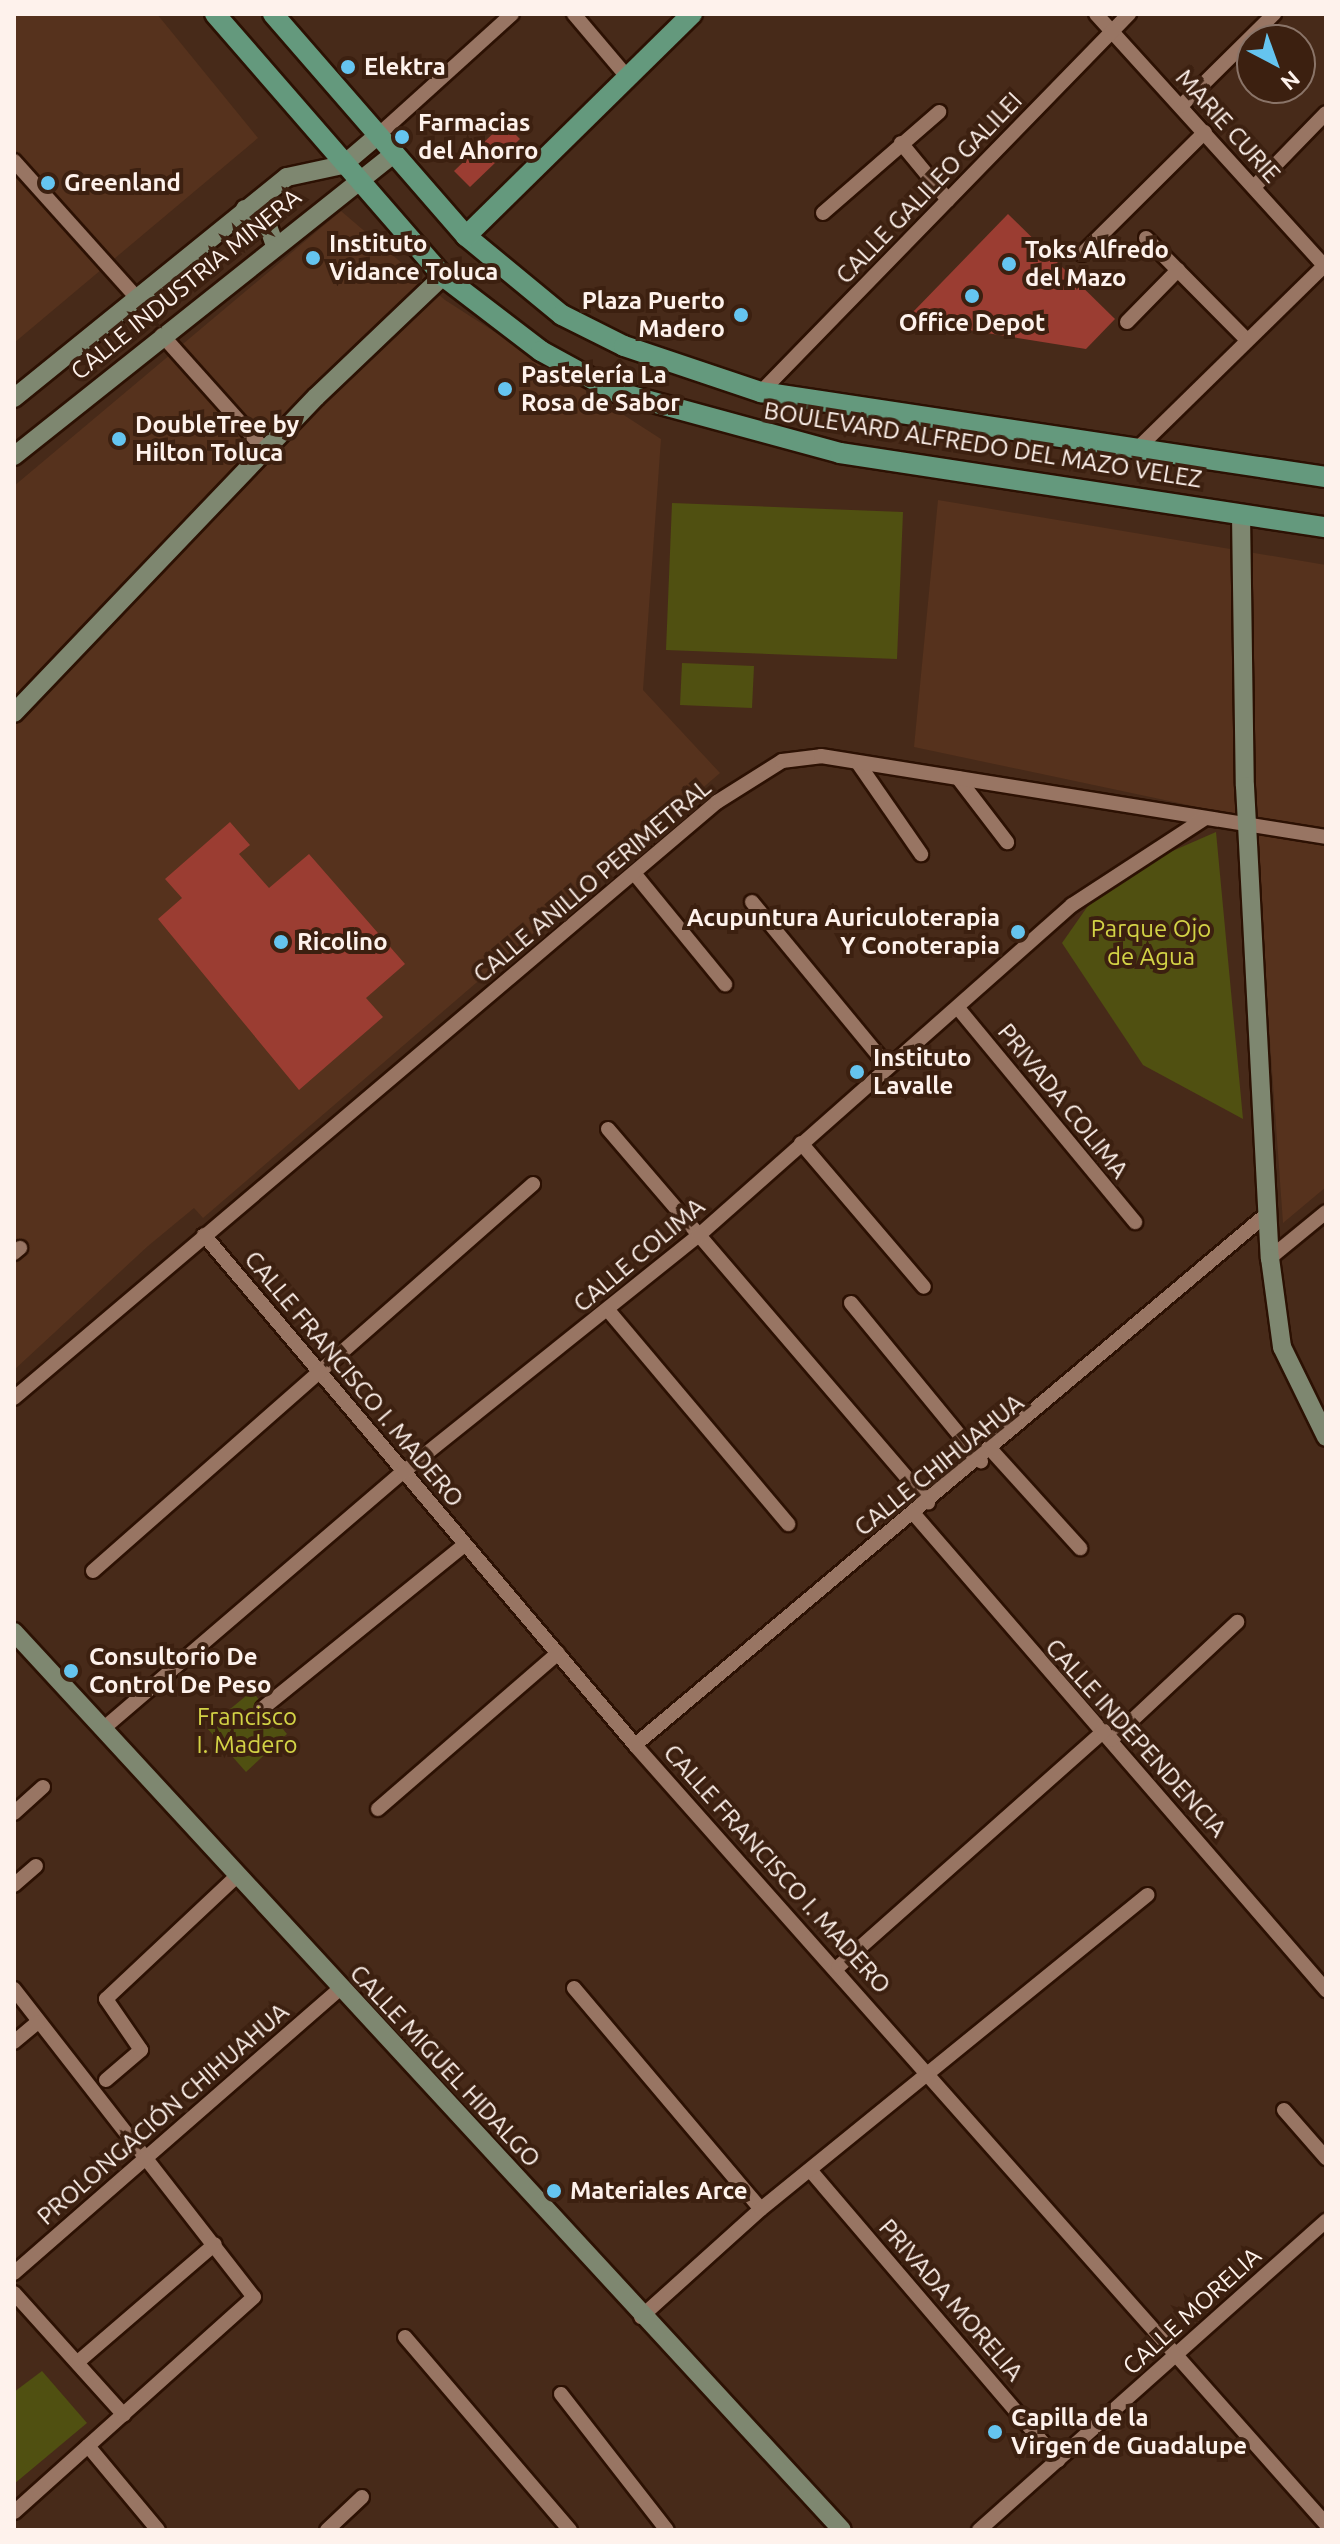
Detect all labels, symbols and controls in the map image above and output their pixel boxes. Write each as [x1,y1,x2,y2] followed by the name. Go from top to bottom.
[1236,24,1316,104] north arrow
[364,53,446,81] place label: Elektra
[339,58,357,76] marker: Elektra
[1170,64,1286,188] street label: MARIE CURIE
[1276,66,1305,96] text: N
[830,86,1028,290] street label: CALLE GALILEO GALILEI
[418,109,539,165] place label: Farmacias del Ahorro
[393,128,411,146] marker: Farmacias del Ahorro
[64,169,181,197] place label: Greenland
[39,174,57,192] marker: Greenland
[65,182,307,386] street label: CALLE INDUSTRIA MINERA
[329,230,498,286] place label: Instituto Vidance Toluca
[1025,236,1169,292] place label: Toks Alfredo del Mazo
[304,249,322,267] marker: Instituto Vidance Toluca
[1000,255,1018,273] marker: Toks Alfredo del Mazo
[582,287,725,343] place label: Plaza Puerto Madero
[963,287,981,305] marker: Office Depot
[732,306,750,324] marker: Plaza Puerto Madero
[899,309,1045,337] place label: Office Depot
[521,361,680,417] place label: Pastelería La Rosa de Sabor
[496,380,514,398] marker: Pastelería La Rosa de Sabor
[762,396,1204,494] street label: BOULEVARD ALFREDO DEL MAZO VELEZ
[135,411,299,467] place label: DoubleTree by Hilton Toluca
[110,430,128,448] marker: DoubleTree by Hilton Toluca
[467,773,717,989] street label: CALLE ANILLO PERIMETRAL
[687,904,1000,960] place label: Acupuntura Auriculoterapia Y Conoterapia
[1091,915,1211,971] park label: Parque Ojo de Agua
[1007,921,1029,943] marker: Acupuntura Auriculoterapia Y Conoterapia
[297,928,388,956] place label: Ricolino
[272,933,290,951] marker: Ricolino
[992,1018,1134,1184] street label: PRIVADA COLIMA
[873,1044,971,1100] place label: Instituto Lavalle
[848,1063,866,1081] marker: Instituto Lavalle
[568,1192,710,1318] street label: CALLE COLIMA
[238,1245,470,1513] street label: CALLE FRANCISCO I. MADERO
[849,1388,1029,1542] street label: CALLE CHIHUAHUA
[1039,1633,1233,1843] street label: CALLE INDEPENDENCIA
[89,1643,271,1699] place label: Consultorio De Control De Peso
[60,1660,82,1682] marker: Consultorio De Control De Peso
[196,1703,298,1759] park label: Francisco I. Madero
[657,1739,897,1999] street label: CALLE FRANCISCO I. MADERO
[344,1959,546,2173] street label: CALLE MIGUEL HIDALGO
[32,1997,294,2231] street label: PROLONGACIÓN CHIHUAHUA
[570,2177,748,2205] place label: Materiales Arce
[545,2182,563,2200] marker: Materiales Arce
[873,2213,1029,2387] street label: PRIVADA MORELIA
[1117,2241,1267,2381] street label: CALLE MORELIA
[1011,2404,1247,2460] place label: Capilla de la Virgen de Guadalupe
[986,2423,1004,2441] marker: Capilla de la Virgen de Guadalupe

